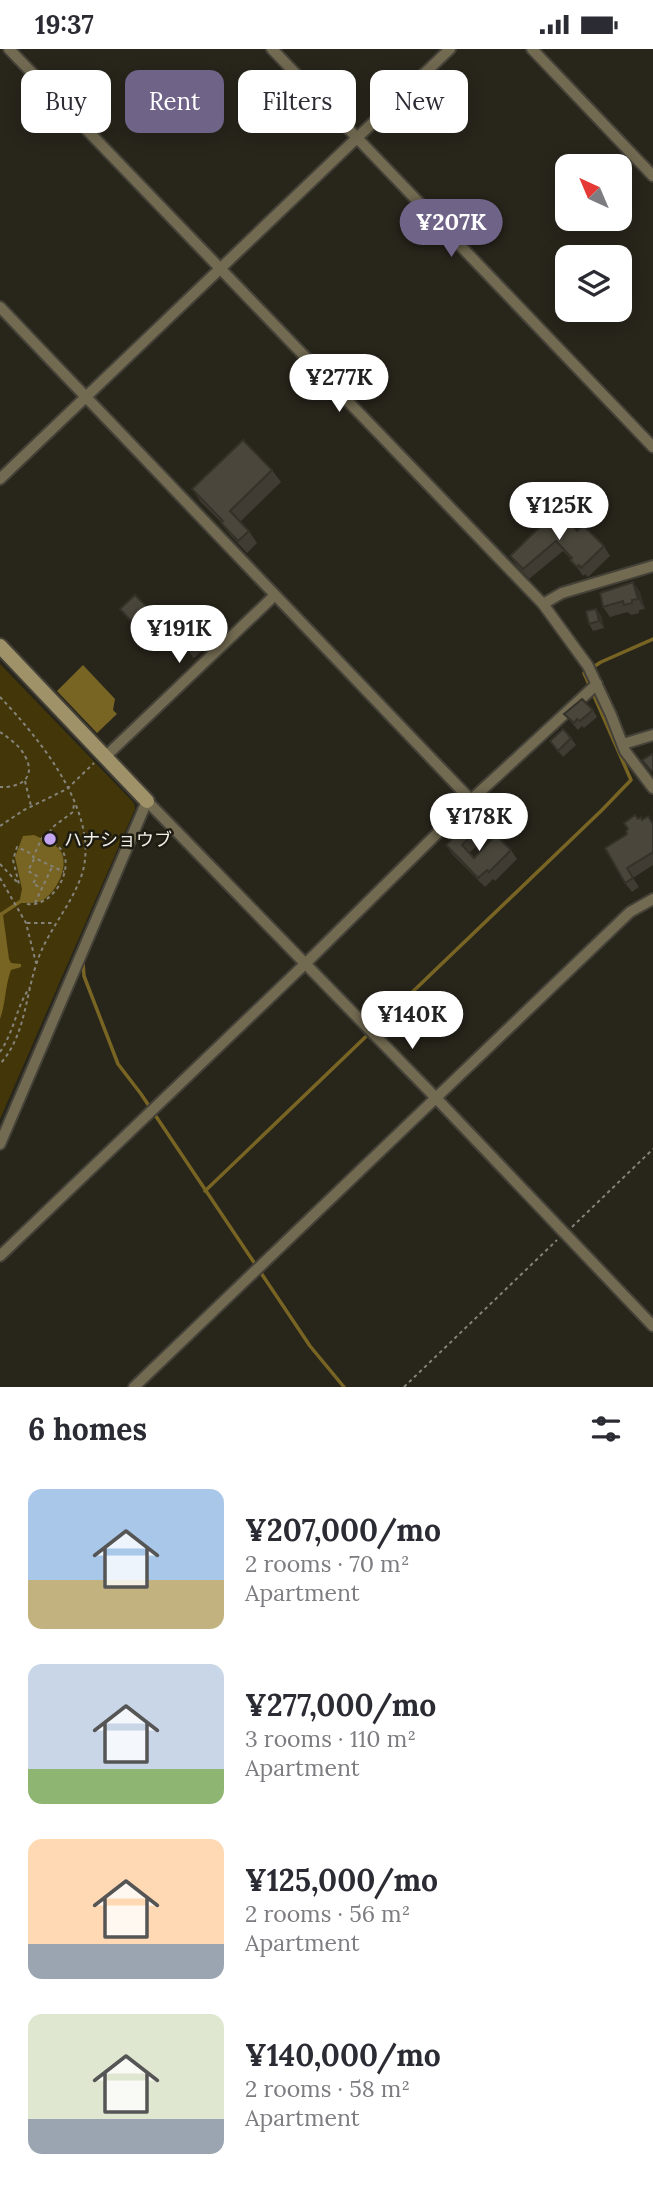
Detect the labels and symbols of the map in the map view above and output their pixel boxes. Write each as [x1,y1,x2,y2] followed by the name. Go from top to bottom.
[555,154,632,231] north arrow
[402,199,500,259] pin: ¥207K
[290,355,388,414] pin: ¥277K
[510,483,608,542] pin: ¥125K
[130,605,228,665] pin: ¥191K
[430,793,528,853] pin: ¥178K
[64,828,172,851] place label: ハナショウブ
[42,831,58,847] marker: ハナショウブ
[363,991,461,1051] pin: ¥140K

